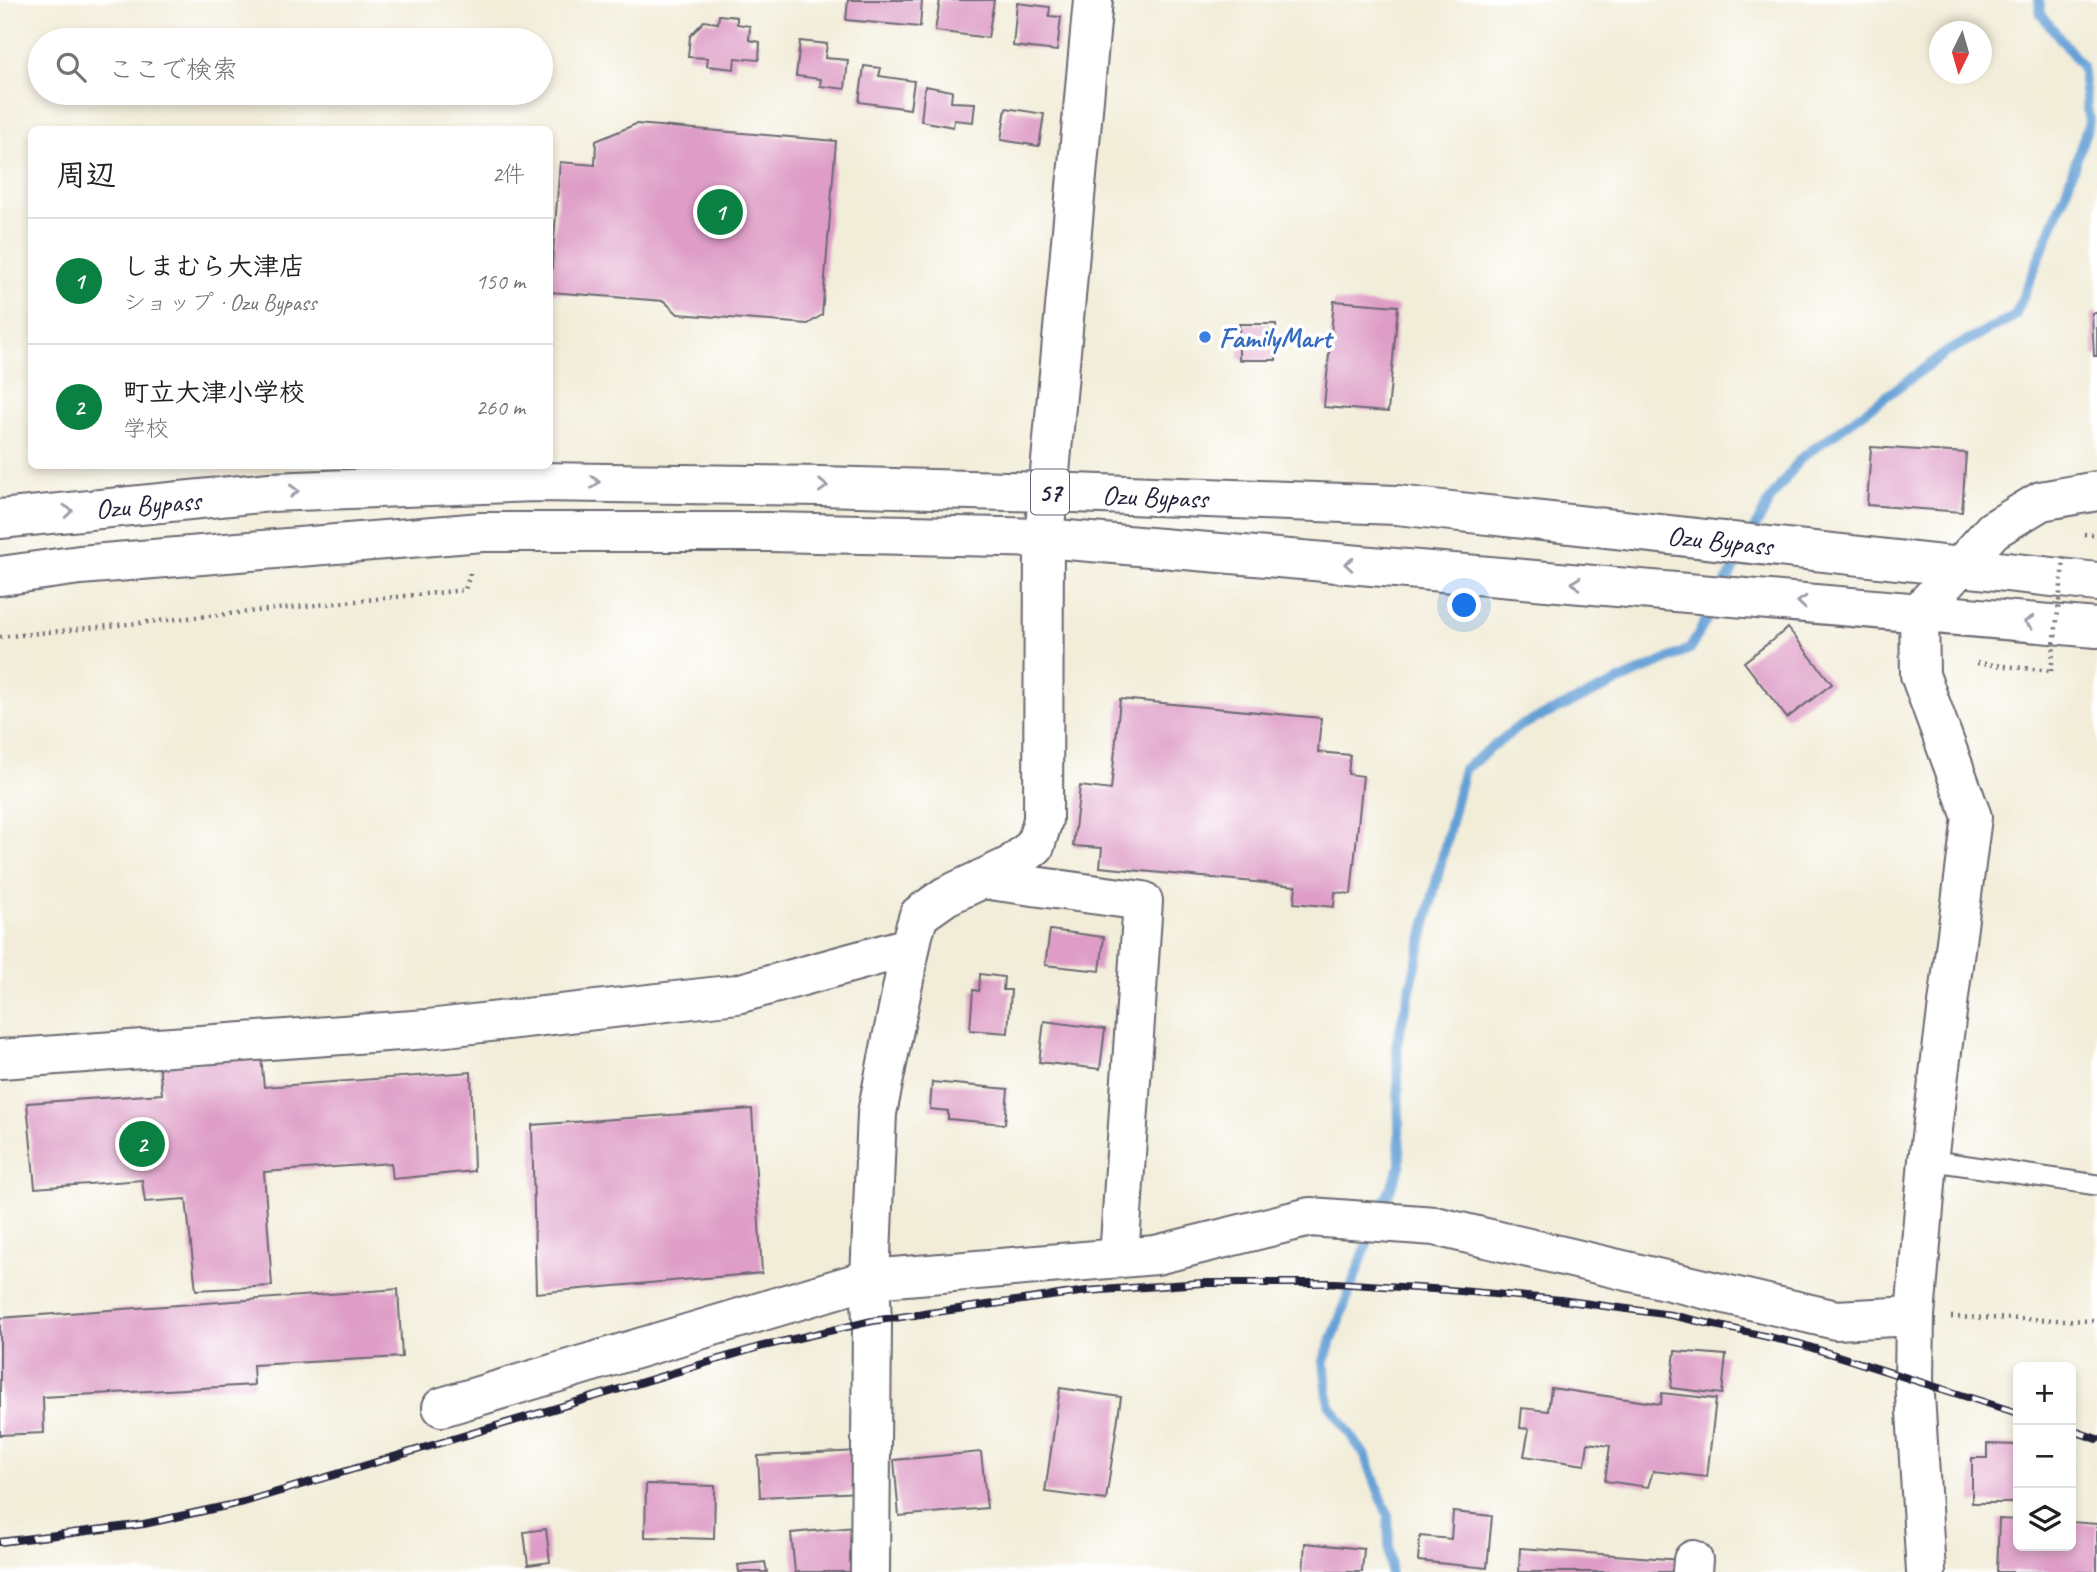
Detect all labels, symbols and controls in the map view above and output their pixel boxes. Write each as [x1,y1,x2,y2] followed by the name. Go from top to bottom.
[1929,21,1992,84] north arrow
[28,28,553,105] search box
[52,48,90,86] icon: search
[108,53,238,86] text: ここで検索
[56,156,116,194] text: 周辺
[492,160,525,189] text: 2件
[697,186,743,238] pin: 1
[123,250,305,283] text: しまむら大津店
[74,267,84,296] text: 1
[476,267,525,296] text: 150 m
[123,288,316,317] text: ショップ · Ozu Bypass
[1219,320,1335,355] place label: FamilyMart
[1197,329,1213,345] marker: FamilyMart
[123,376,305,409] text: 町立大津小学校
[74,393,84,422] text: 2
[476,393,525,422] text: 260 m
[123,414,169,443] text: 学校
[1031,470,1069,514] road number: 57
[590,475,601,490] one-way arrow
[1102,477,1211,516] street label: Ozu Bypass
[817,478,828,493] one-way arrow
[94,482,205,527] street label: Ozu Bypass
[289,484,300,499] one-way arrow
[62,504,74,519] one-way arrow
[1666,518,1777,564] street label: Ozu Bypass
[1343,557,1354,572] one-way arrow
[1570,576,1581,591] one-way arrow
[1447,588,1481,622] your location
[1797,595,1808,610] one-way arrow
[2023,615,2034,630] one-way arrow
[119,1118,165,1170] pin: 2
[2013,1362,2076,1551] map controls
[2013,1362,2076,1425] button: +
[2013,1425,2076,1488] button: −
[2013,1488,2076,1551] button: layers

